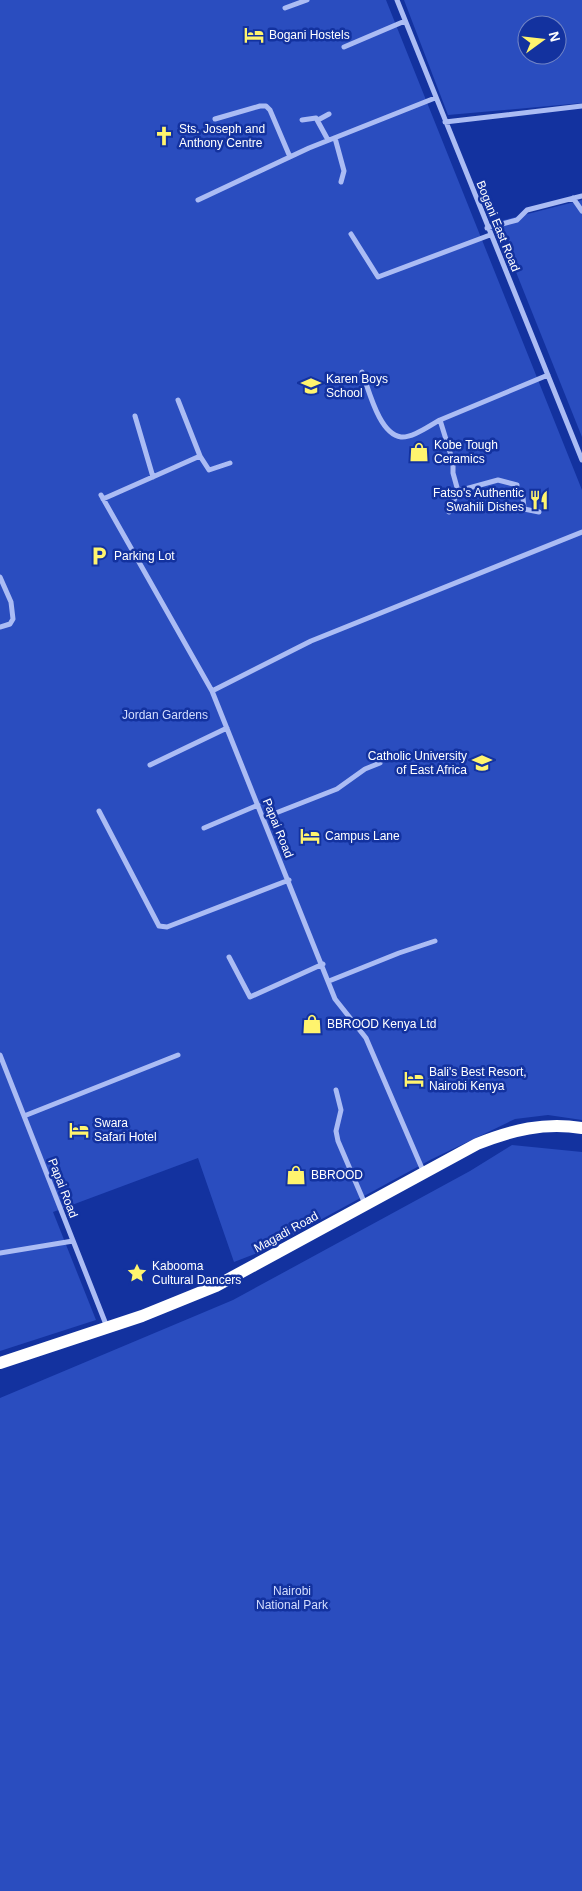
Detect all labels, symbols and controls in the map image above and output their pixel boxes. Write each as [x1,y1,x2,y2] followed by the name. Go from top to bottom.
[517,15,567,65] north arrow
[243,24,265,46] hotel icon: Bogani Hostels
[269,28,350,42] place label: Bogani Hostels
[546,30,564,44] text: N
[179,122,265,150] place label: Sts. Joseph and Anthony Centre
[153,125,175,147] church icon: Sts. Joseph and Anthony Centre
[473,179,523,273] street label: Bogani East Road
[326,372,388,400] place label: Karen Boys School
[300,375,322,397] school or university icon: Karen Boys School
[434,438,498,466] place label: Kobe Tough Ceramics
[408,441,430,463] shop icon: Kobe Tough Ceramics
[433,486,524,514] place label: Fatso's Authentic Swahili Dishes
[528,489,550,511] restaurant icon: Fatso's Authentic Swahili Dishes
[88,545,110,567] parking icon: Parking Lot
[114,549,175,563] place label: Parking Lot
[122,708,208,722] park label: Jordan Gardens
[368,749,467,777] place label: Catholic University of East Africa
[471,752,493,774] school or university icon: Catholic University of East Africa
[260,796,296,860] street label: Papai Road
[299,825,321,847] hotel icon: Campus Lane
[325,829,400,843] place label: Campus Lane
[301,1013,323,1035] shop icon: BBROOD Kenya Ltd
[327,1017,436,1031] place label: BBROOD Kenya Ltd
[429,1065,527,1093] place label: Bali's Best Resort, Nairobi Kenya
[403,1068,425,1090] hotel icon: Bali's Best Resort, Nairobi Kenya
[94,1116,157,1144] place label: Swara Safari Hotel
[68,1119,90,1141] hotel icon: Swara Safari Hotel
[45,1156,81,1220] street label: Papai Road
[285,1164,307,1186] shop icon: BBROOD
[311,1168,363,1182] place label: BBROOD
[251,1209,321,1255] street label: Magadi Road
[152,1259,241,1287] place label: Kabooma Cultural Dancers
[126,1262,148,1284] place icon: Kabooma Cultural Dancers
[256,1584,329,1612] park label: Nairobi National Park

